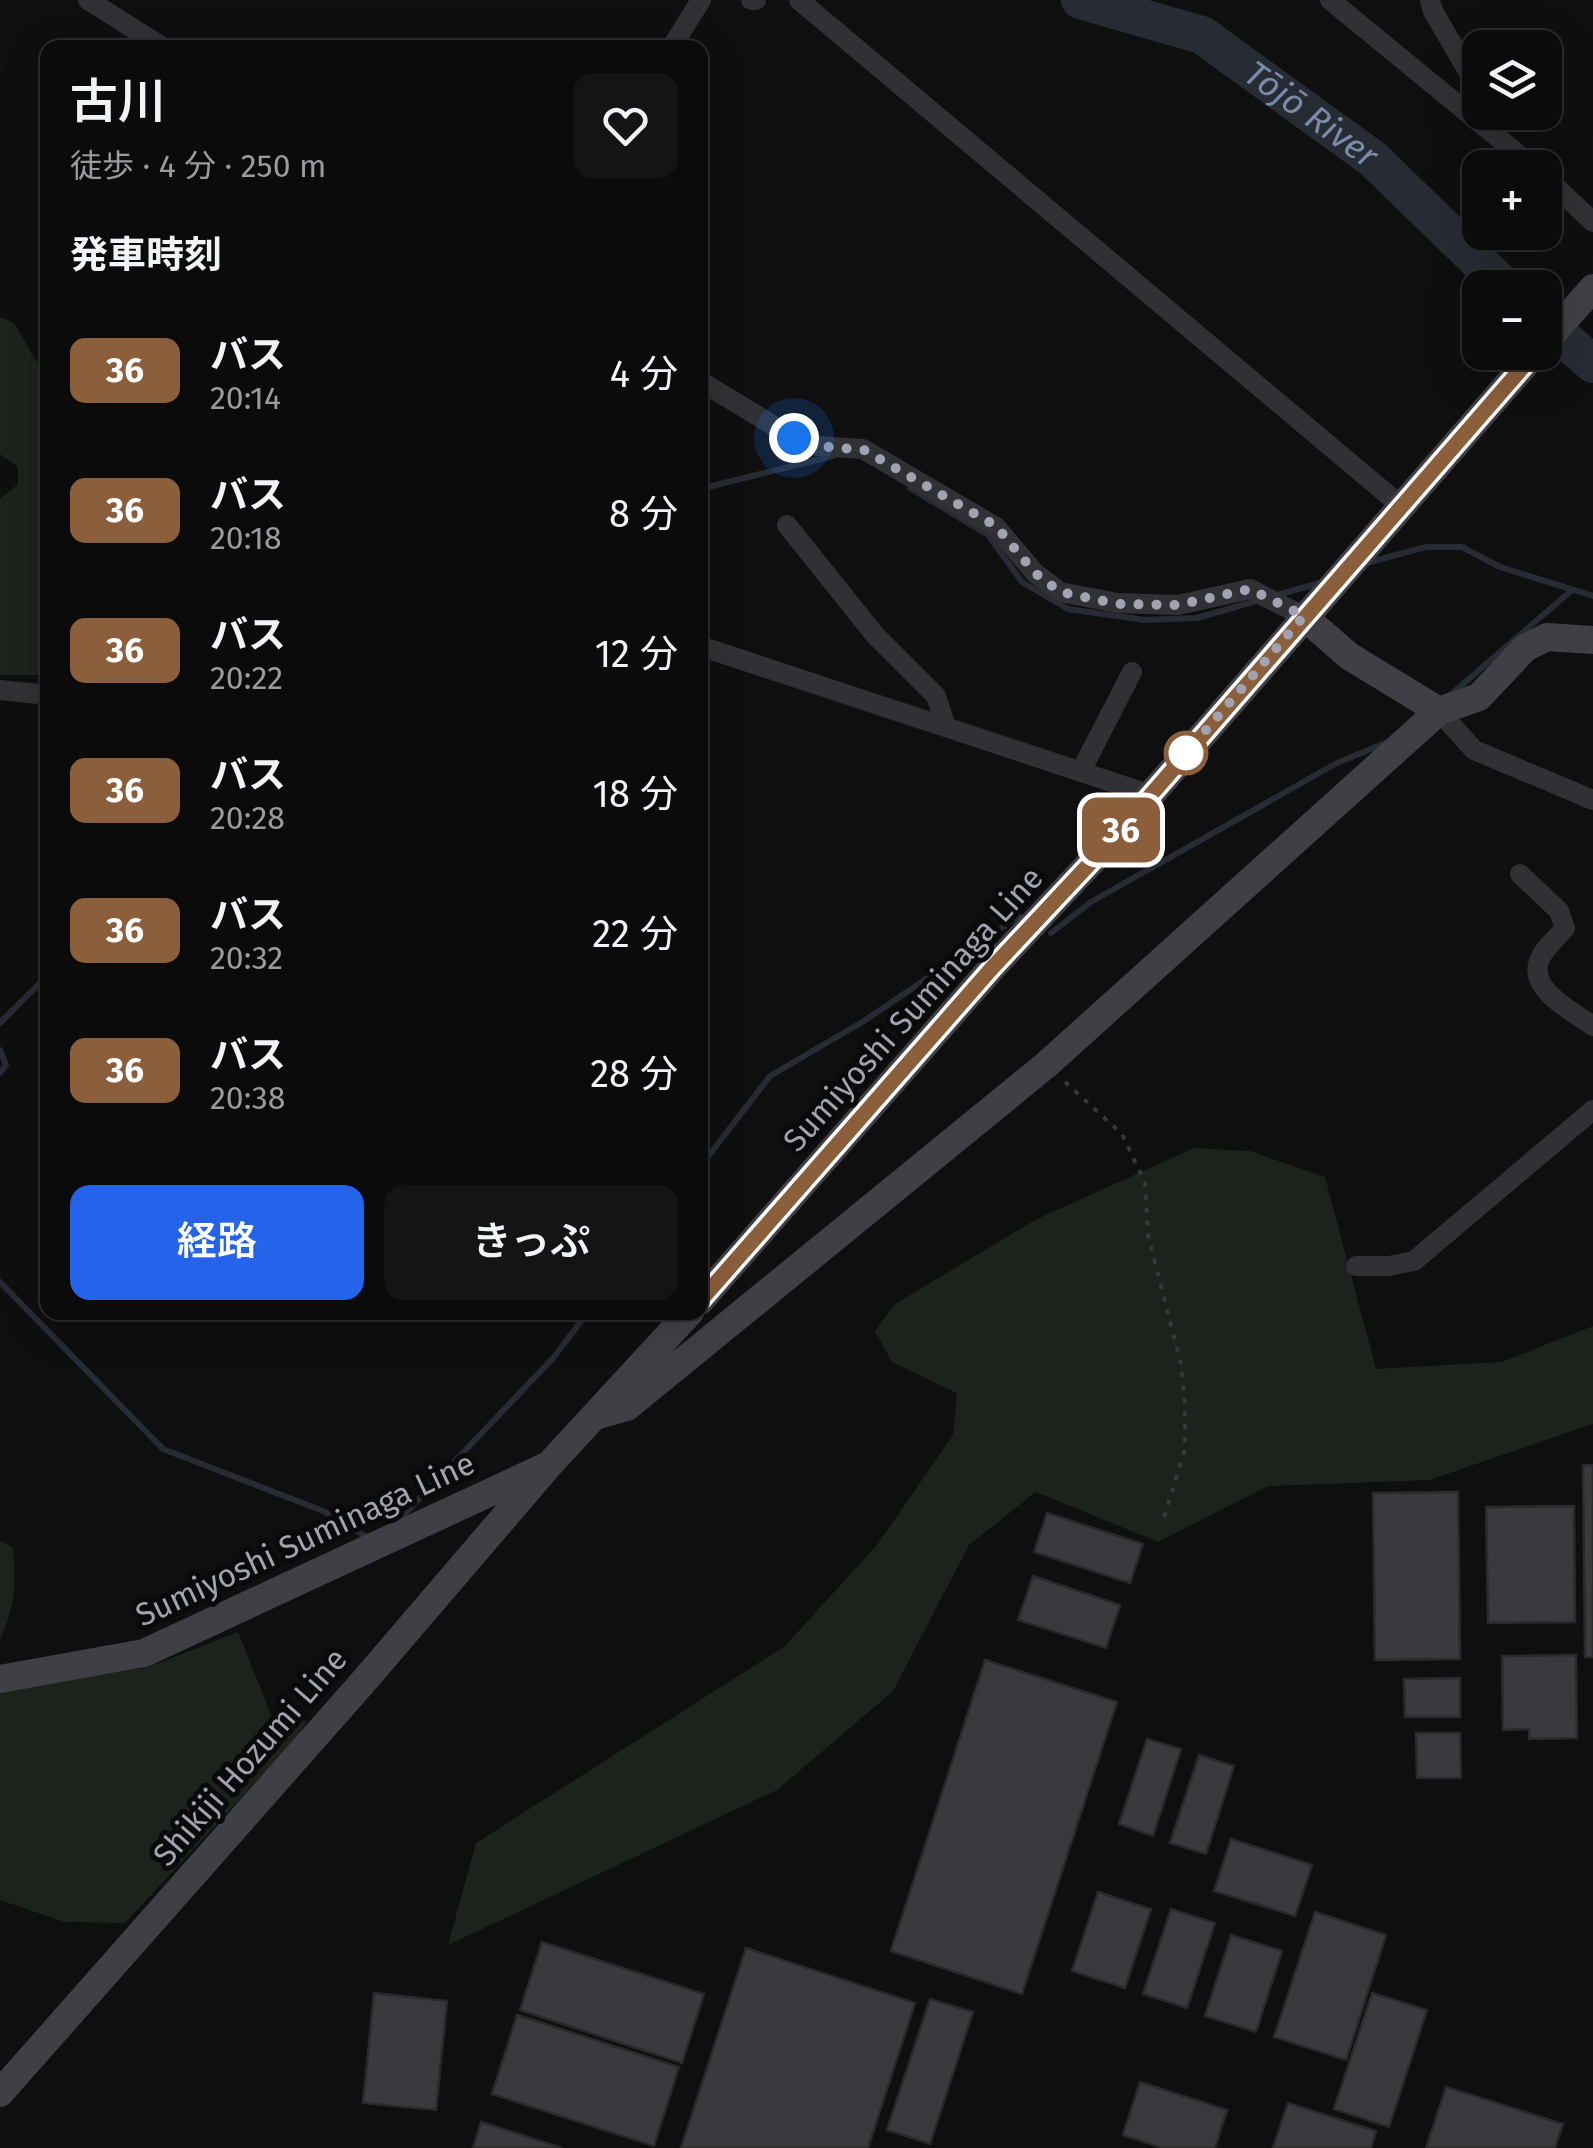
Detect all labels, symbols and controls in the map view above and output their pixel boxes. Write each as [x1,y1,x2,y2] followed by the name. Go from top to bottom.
[1462,30,1562,370] map controls
[1462,30,1562,130] button: layers
[1237,52,1387,178] water label: Tōjō River
[70,73,166,131] text: 古川
[573,73,678,178] button: heart
[70,147,326,185] text: 徒歩 · 4 分 · 250 m
[1462,150,1562,250] button: +
[70,232,222,278] text: 発車時刻
[1462,270,1562,370] button: −
[210,332,286,378] text: バス
[106,349,144,391] text: 36
[610,351,678,397] text: 4 分
[210,379,281,417] text: 20:14
[769,413,819,463] your location
[210,472,286,518] text: バス
[106,489,144,531] text: 36
[609,491,678,537] text: 8 分
[210,519,282,557] text: 20:18
[210,612,286,658] text: バス
[106,629,144,671] text: 36
[595,631,678,677] text: 12 分
[210,659,283,697] text: 20:22
[1165,732,1207,774] unlabelled marker
[210,752,286,798] text: バス
[106,769,144,811] text: 36
[593,771,678,817] text: 18 分
[1076,798,1166,862] line badge: 36
[210,799,285,837] text: 20:28
[1102,809,1140,851] text: 36
[775,859,1051,1159] street label: Sumiyoshi Suminaga Line
[210,892,286,938] text: バス
[106,909,144,951] text: 36
[592,911,678,957] text: 22 分
[210,939,283,977] text: 20:32
[210,1032,286,1078] text: バス
[106,1049,144,1091] text: 36
[590,1051,678,1097] text: 28 分
[210,1079,285,1117] text: 20:38
[70,1185,364,1300] button: 経路
[384,1185,678,1300] button: きっぷ
[130,1444,480,1634] street label: Sumiyoshi Suminaga Line
[145,1641,355,1873] street label: Shikiji Hozumi Line

